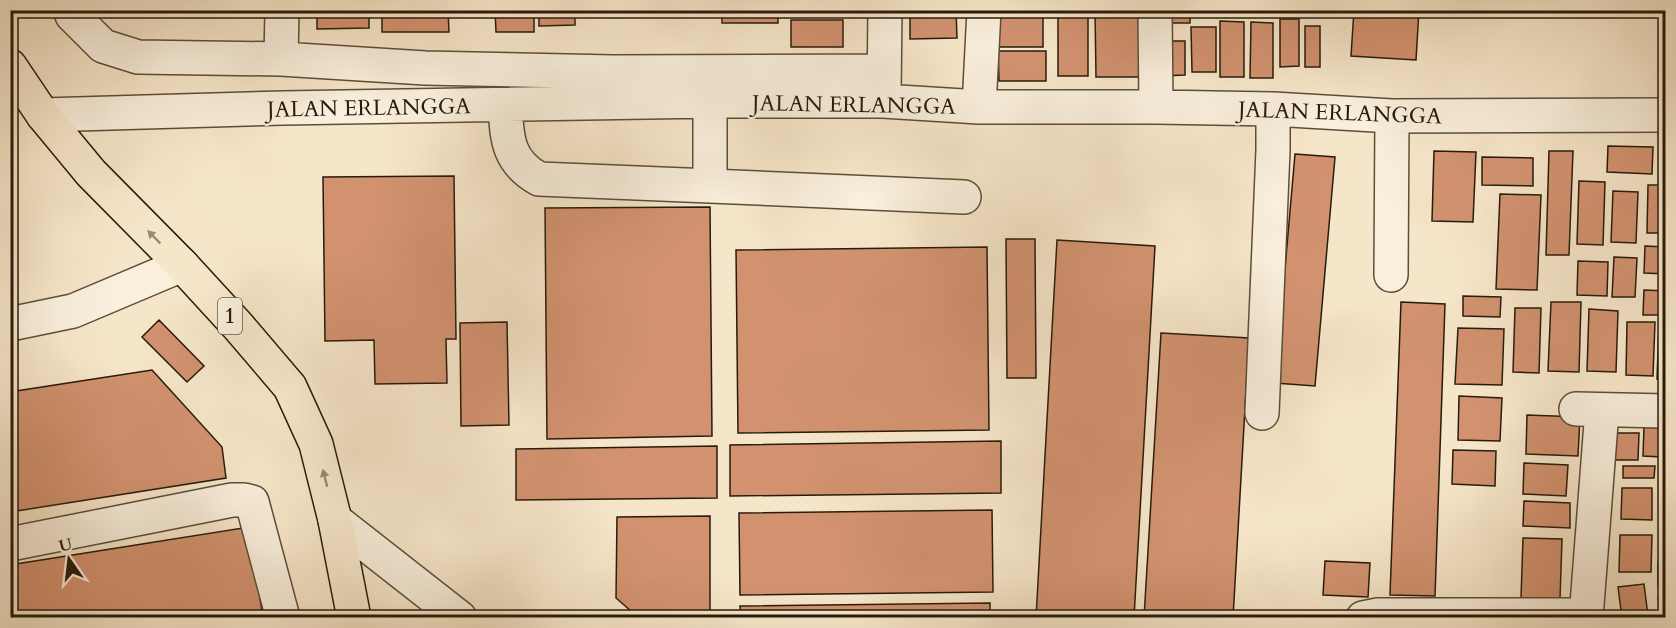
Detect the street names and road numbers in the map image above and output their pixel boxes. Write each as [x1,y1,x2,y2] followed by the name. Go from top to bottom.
[749,88,956,122] street label: JALAN ERLANGGA
[264,91,471,125] street label: JALAN ERLANGGA
[1235,94,1443,132] street label: JALAN ERLANGGA
[218,298,242,334] road number: 1

